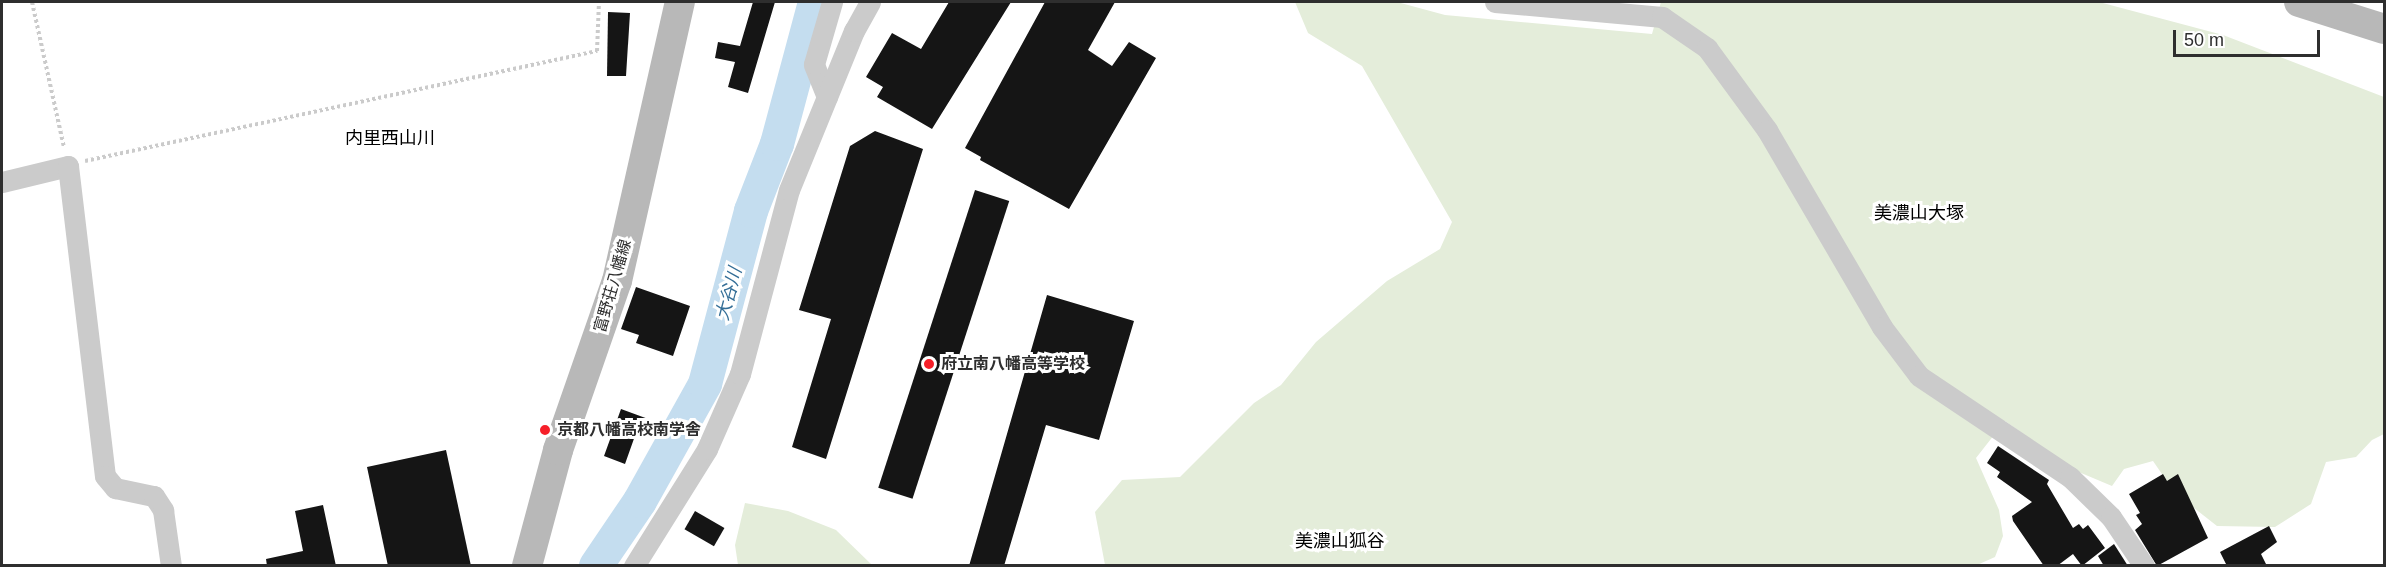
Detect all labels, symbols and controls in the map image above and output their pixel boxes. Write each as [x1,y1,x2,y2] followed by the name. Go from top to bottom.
[2176,18,2323,56] scale bar
[2184,30,2224,50] text: 50 m
[345,127,435,149] district label: 内里西山川
[1874,202,1964,224] district label: 美濃山大塚
[591,237,635,335] street label: 富野荘八幡線
[712,265,746,323] water label: 大谷川
[941,354,1085,374] place label: 府立南八幡高等学校
[922,357,936,371] marker: 府立南八幡高等学校
[557,420,701,440] place label: 京都八幡高校南学舎
[538,423,552,437] marker: 京都八幡高校南学舎
[1295,530,1385,552] district label: 美濃山狐谷

